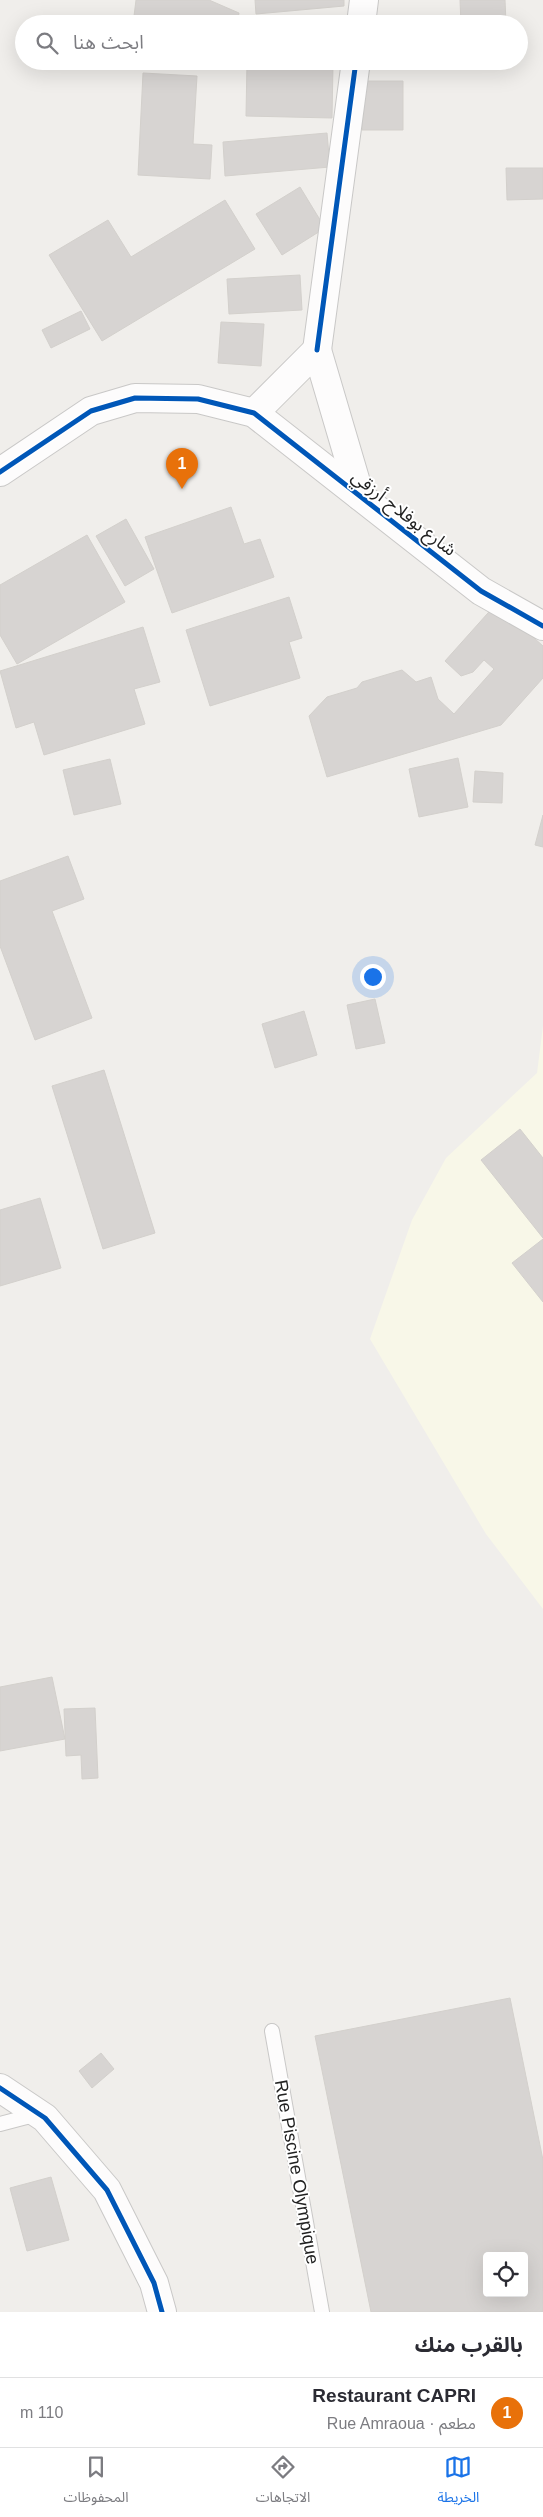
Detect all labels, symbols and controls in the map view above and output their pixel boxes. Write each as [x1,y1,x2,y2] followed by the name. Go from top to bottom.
[15,15,528,70] search box
[33,29,61,57] icon: search
[73,32,144,53] text: ابحث هنا
[166,448,198,489] pin: 1
[345,465,461,563] street label: شارع بوفلاح أرزقي
[360,964,386,990] your location
[271,2078,323,2266] street label: Rue Piscine Olympique
[483,2252,528,2297] map controls
[483,2252,528,2297] button: locate
[415,2333,523,2356] text: بالقرب منك
[312,2385,476,2406] text: Restaurant CAPRI
[20,2404,63,2421] text: 110 m
[503,2404,511,2421] text: 1
[327,2415,476,2432] text: مطعم · Rue Amraoua
[64,2453,129,2512] tab: المحفوظات
[256,2453,310,2512] tab: الاتجاهات
[437,2453,479,2512] tab: الخريطة

